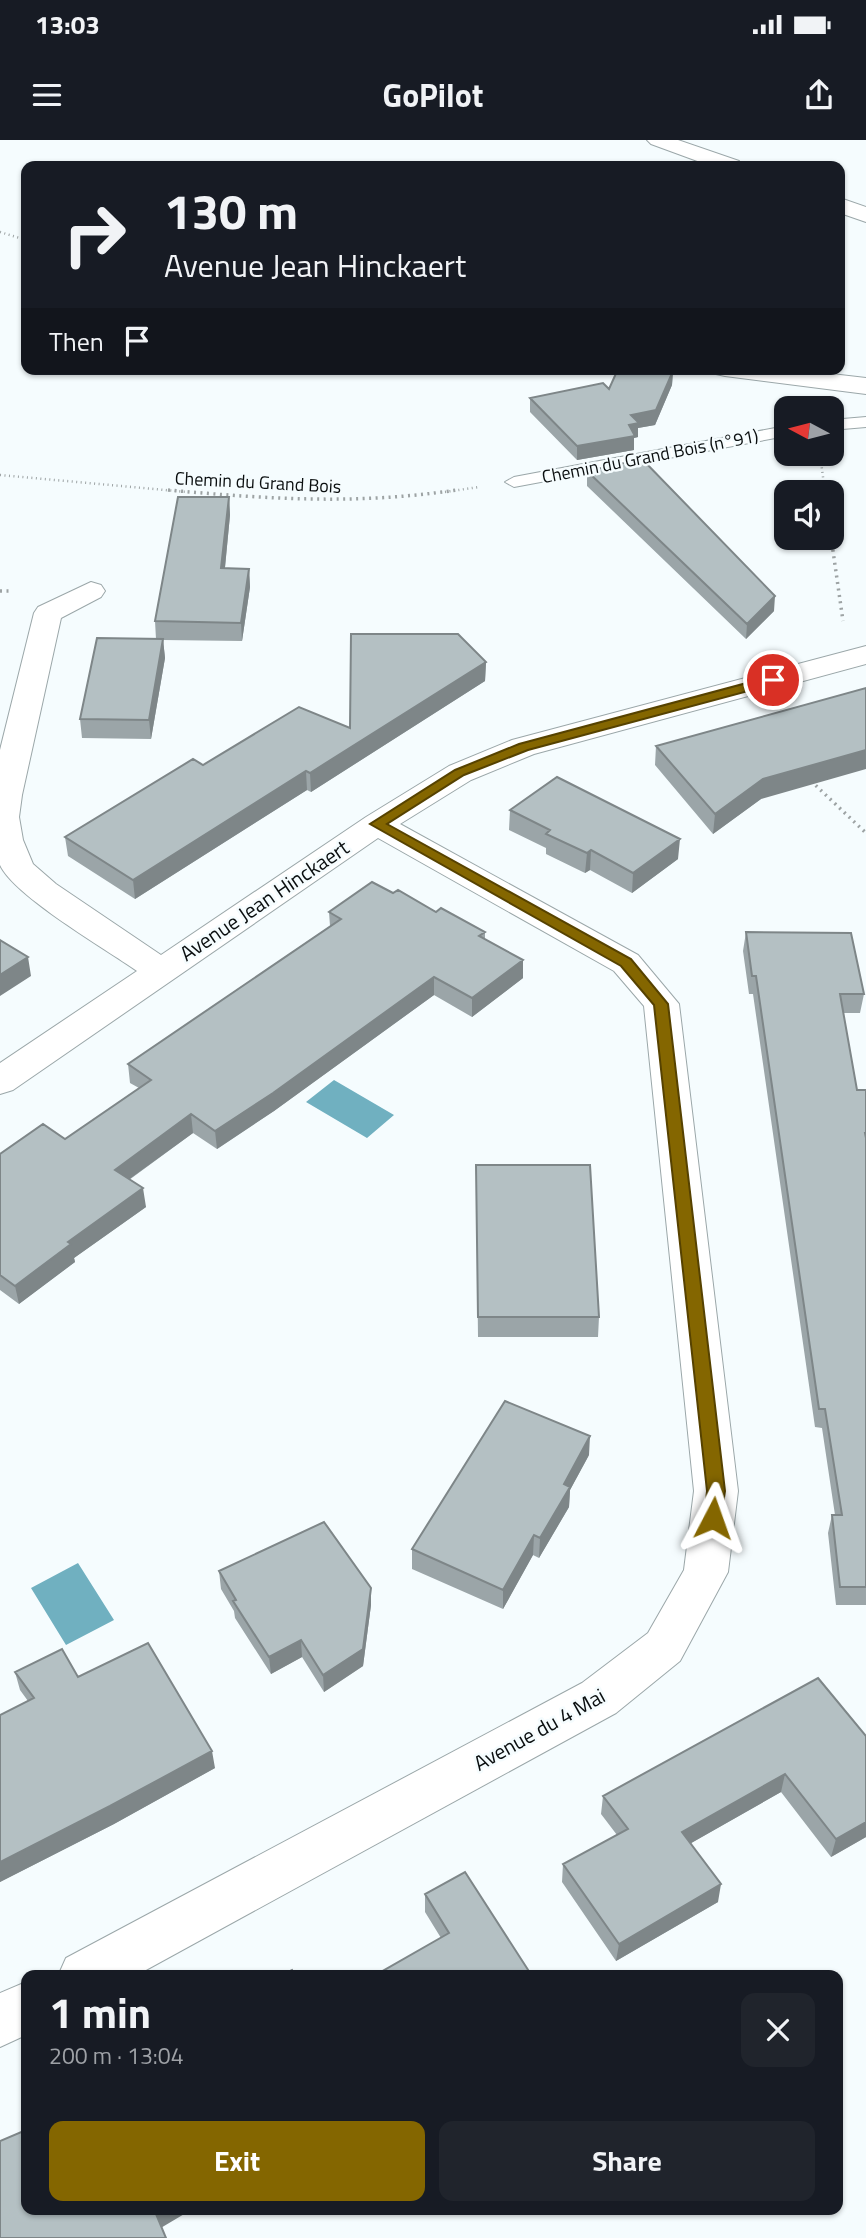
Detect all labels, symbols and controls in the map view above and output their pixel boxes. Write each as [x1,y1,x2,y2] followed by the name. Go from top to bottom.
[35,5,100,44] text: 13:03
[383,71,483,119] text: GoPilot
[28,76,66,114] icon: menu
[800,76,838,114] icon: share
[164,173,298,248] text: 130 m
[49,189,140,280] icon: right
[164,241,466,289] text: Avenue Jean Hinckaert
[49,322,104,361] text: Then
[118,322,156,360] icon: arrive
[774,396,844,466] north arrow
[774,396,844,550] map controls
[539,422,761,490] street label: Chemin du Grand Bois (n°91)
[174,464,342,500] street label: Chemin du Grand Bois
[774,480,844,550] button: sound
[743,650,803,710] pin
[754,661,792,699] icon: arrive
[173,831,356,969] street label: Avenue Jean Hinckaert
[676,1481,750,1555] position arrow
[467,1680,611,1778] street label: Avenue du 4 Mai
[49,1980,151,2044] text: 1 min
[741,1993,815,2067] button: close
[49,2038,184,2073] text: 200 m · 13:04
[49,2121,425,2201] button: Exit
[439,2121,815,2201] button: Share

